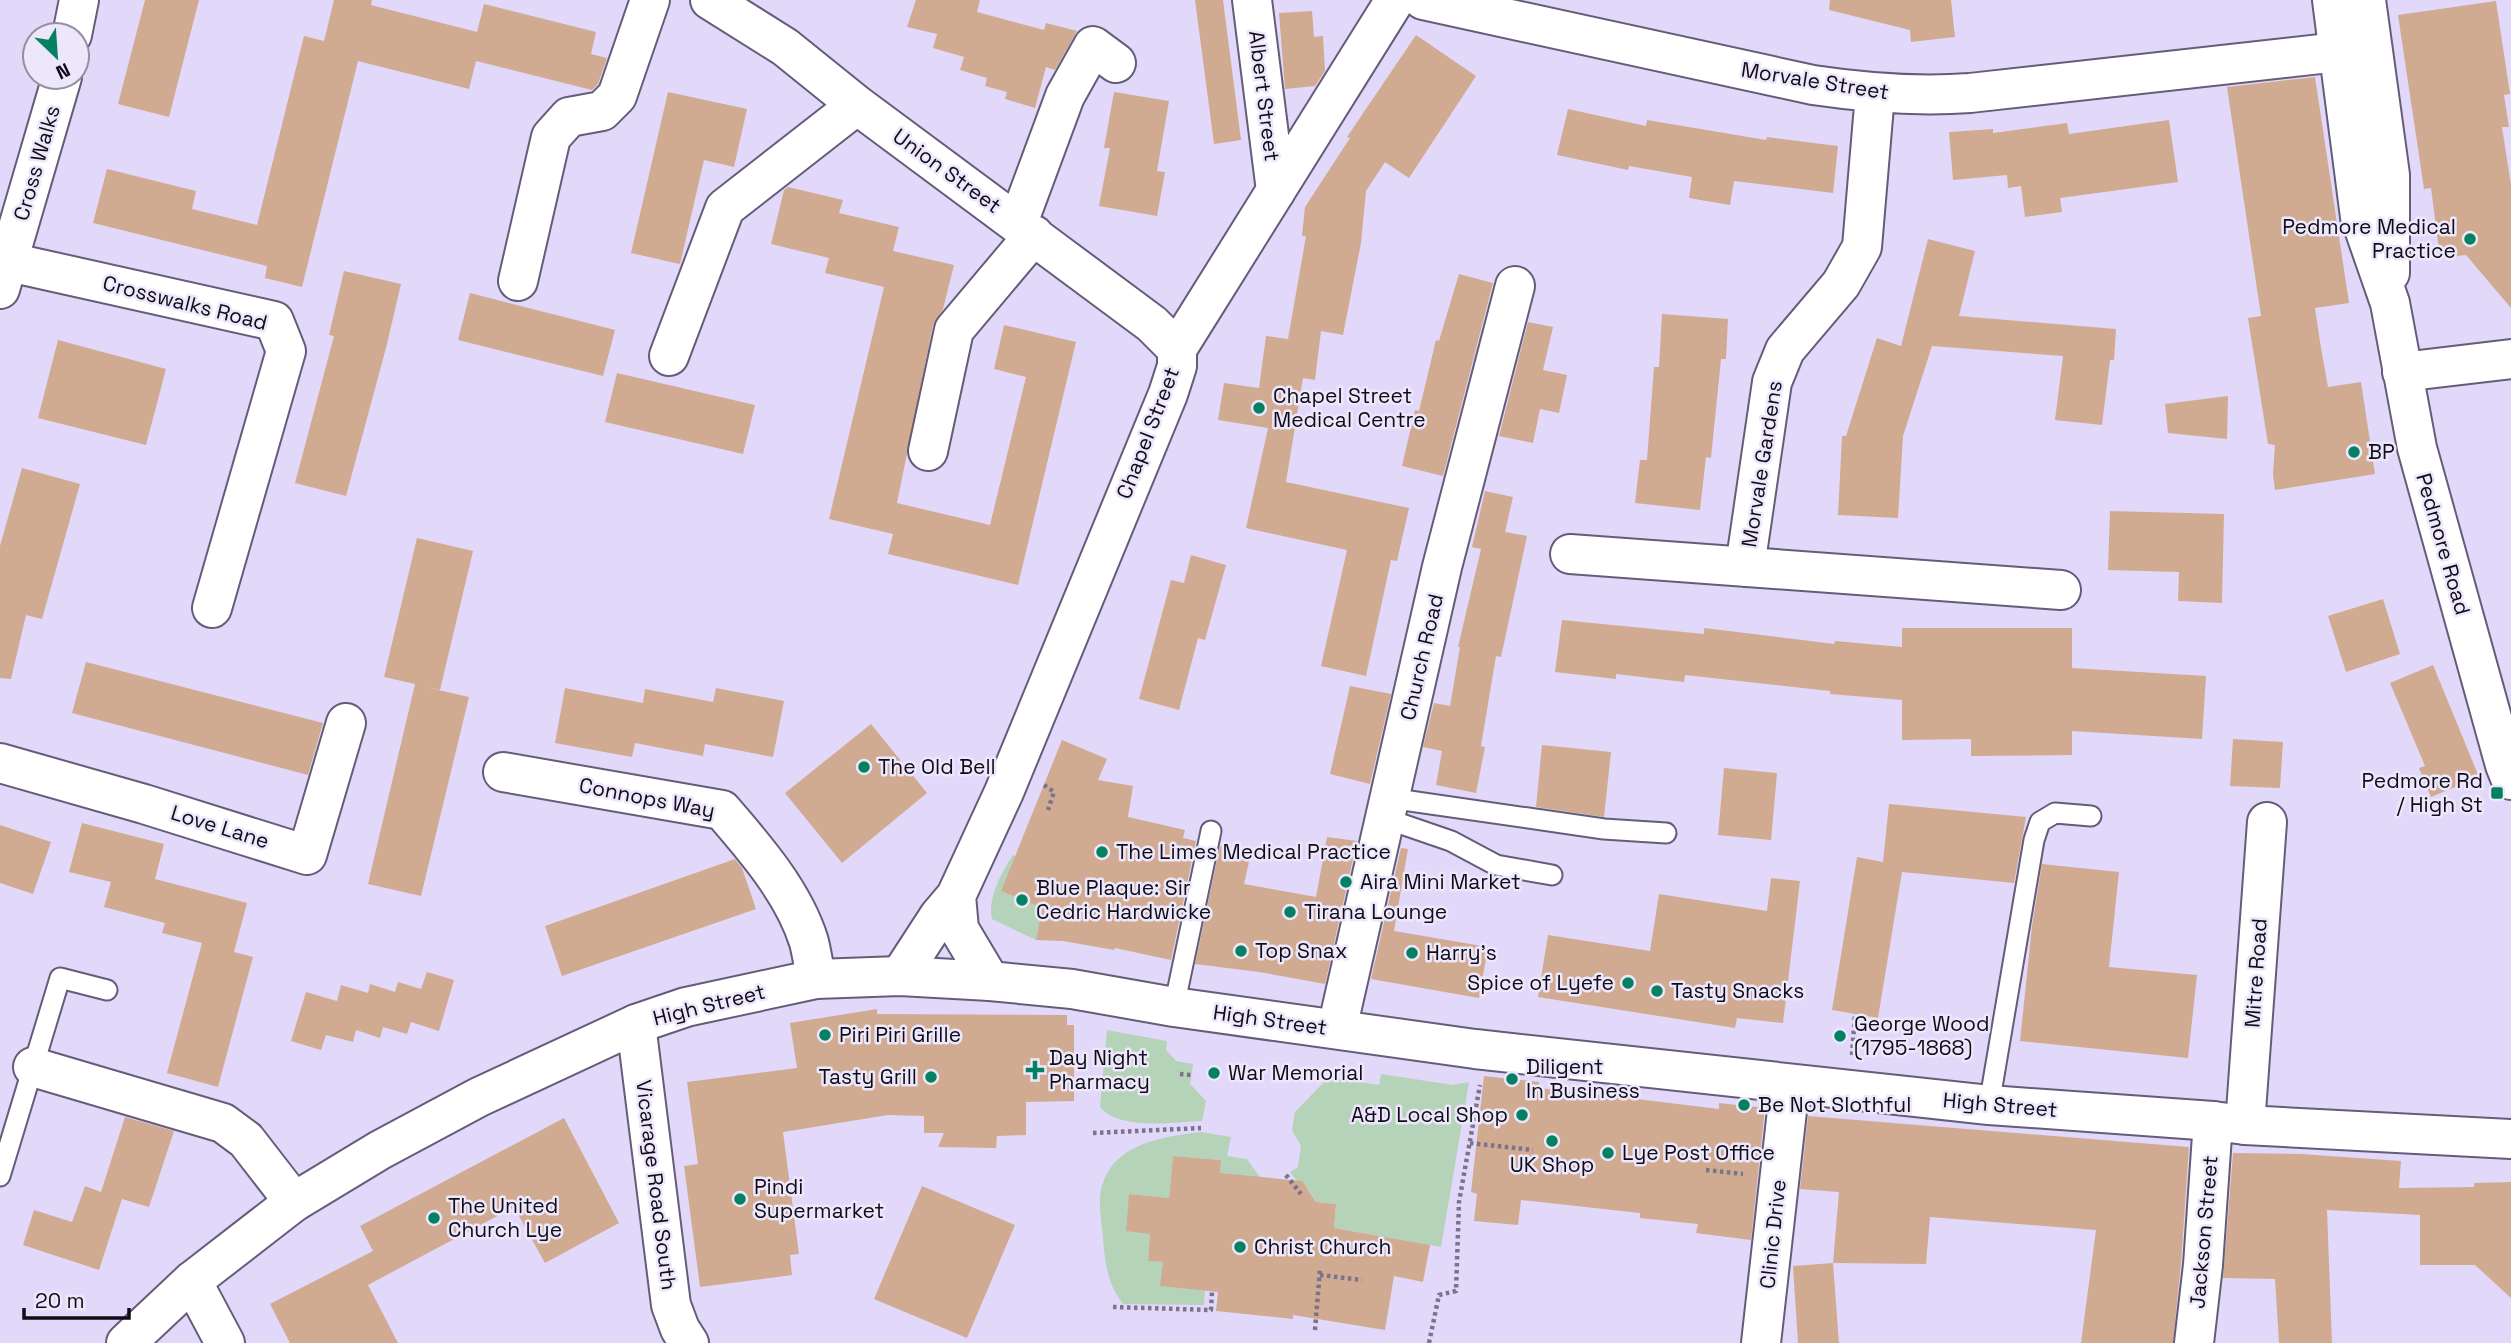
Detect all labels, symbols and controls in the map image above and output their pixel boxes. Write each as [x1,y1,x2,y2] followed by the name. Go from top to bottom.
[21,21,91,91] north arrow
[1243,29,1286,163] street label: Albert Street
[1739,55,1891,106] street label: Morvale Street
[52,57,74,85] text: N
[7,102,66,224] street label: Cross Walks
[888,122,1007,219] street label: Union Street
[2282,213,2456,264] place label: Pedmore Medical Practice
[2462,231,2478,247] marker: Pedmore Medical Practice
[100,269,270,336] street label: Crosswalks Road
[1110,363,1185,503] street label: Chapel Street
[1735,379,1788,549] street label: Morvale Gardens
[1273,382,1426,433] place label: Chapel Street Medical Centre
[1251,400,1267,416] marker: Chapel Street Medical Centre
[2368,438,2395,465] place label: BP
[2346,444,2362,460] marker: BP
[2410,470,2477,618] street label: Pedmore Road
[1394,591,1449,723] street label: Church Road
[878,753,996,780] place label: The Old Bell
[856,759,872,775] marker: The Old Bell
[2362,767,2483,818] place label: Pedmore Rd / High St
[577,771,717,824] street label: Connops Way
[2489,785,2505,801] marker: Pedmore Rd / High St
[168,799,273,854] street label: Love Lane
[1116,838,1391,865] place label: The Limes Medical Practice
[1094,844,1110,860] marker: The Limes Medical Practice
[1360,868,1521,895] place label: Aira Mini Market
[1036,874,1211,925] place label: Blue Plaque: Sir Cedric Hardwicke
[1338,874,1354,890] marker: Aira Mini Market
[1014,892,1030,908] marker: Blue Plaque: Sir Cedric Hardwicke
[1304,898,1447,925] place label: Tirana Lounge
[1282,904,1298,920] marker: Tirana Lounge
[2238,917,2273,1029] street label: Mitre Road
[1255,937,1347,964] place label: Top Snax
[1426,939,1497,966] place label: Harry's
[1233,943,1249,959] marker: Top Snax
[1404,945,1420,961] marker: Harry's
[1467,969,1614,996] place label: Spice of Lyefe
[1620,975,1636,991] marker: Spice of Lyefe
[1671,977,1804,1004] place label: Tasty Snacks
[650,978,768,1032] street label: High Street
[1649,983,1665,999] marker: Tasty Snacks
[1211,998,1329,1041] street label: High Street
[1854,1010,1990,1061] place label: George Wood (1795-1868)
[839,1021,961,1048] place label: Piri Piri Grille
[817,1027,833,1043] marker: Piri Piri Grille
[1832,1028,1848,1044] marker: George Wood (1795-1868)
[1049,1044,1150,1095] place label: Day Night Pharmacy
[1526,1053,1640,1104] place label: Diligent In Business
[1228,1059,1363,1086] place label: War Memorial
[1027,1062,1043,1078] marker: Day Night Pharmacy
[819,1063,917,1090] place label: Tasty Grill
[1206,1065,1222,1081] marker: War Memorial
[923,1069,939,1085] marker: Tasty Grill
[1504,1071,1520,1087] marker: Diligent In Business
[630,1078,683,1292] street label: Vicarage Road South
[1942,1086,2058,1123] street label: High Street
[1758,1091,1911,1118] place label: Be Not Slothful
[1736,1097,1752,1113] marker: Be Not Slothful
[1351,1101,1508,1128] place label: A&D Local Shop
[1514,1107,1530,1123] marker: A&D Local Shop
[1544,1133,1560,1149] marker: UK Shop
[1622,1139,1775,1166] place label: Lye Post Office
[1600,1145,1616,1161] marker: Lye Post Office
[1510,1151,1594,1178] place label: UK Shop
[2183,1154,2224,1310] street label: Jackson Street
[754,1173,884,1224] place label: Pindi Supermarket
[1753,1178,1792,1290] street label: Clinic Drive
[732,1191,748,1207] marker: Pindi Supermarket
[448,1192,562,1243] place label: The United Church Lye
[426,1210,442,1226] marker: The United Church Lye
[1254,1233,1391,1260] place label: Christ Church
[1232,1239,1248,1255] marker: Christ Church
[24,1276,130,1320] scale bar
[35,1287,85,1314] text: 20 m

